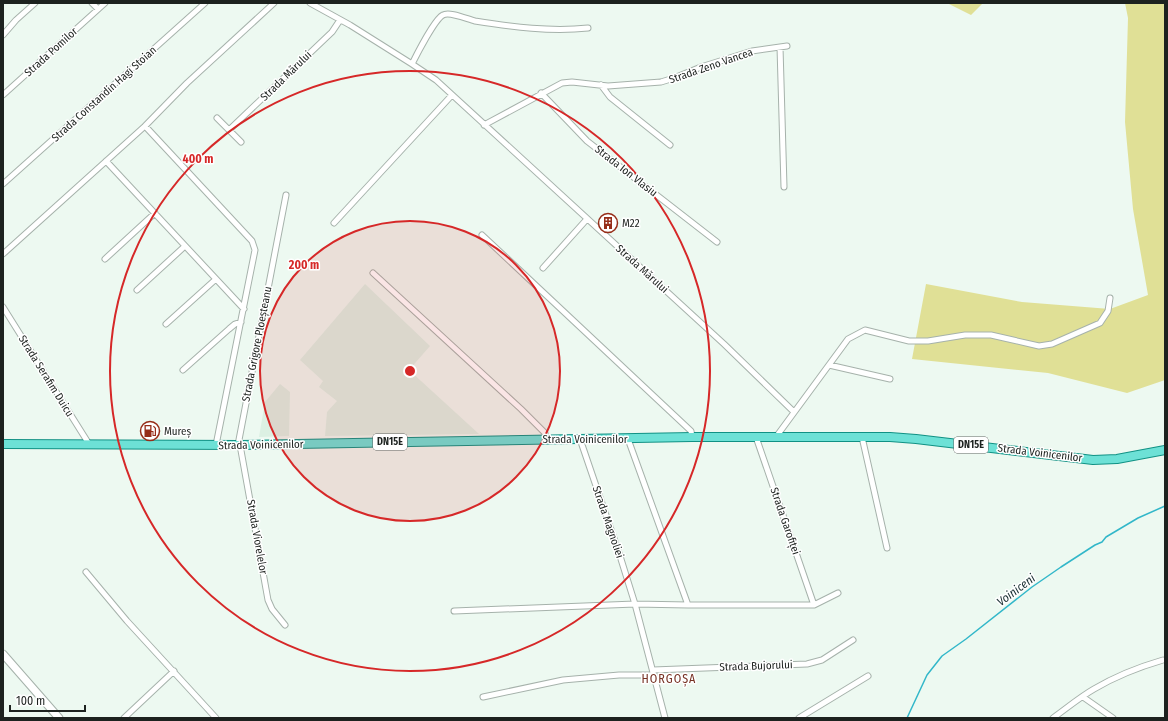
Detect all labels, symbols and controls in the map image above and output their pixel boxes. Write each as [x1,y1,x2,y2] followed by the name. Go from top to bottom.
[22,25,80,79] street label: Strada Pomilor
[49,44,159,144] street label: Strada Constandin Hagi Stoian
[667,46,755,86] street label: Strada Zeno Vancea
[258,48,314,104] street label: Strada Mărului
[592,143,660,199] street label: Strada Ion Vlasiu
[183,152,213,166] text: 400 m
[597,212,619,234] building icon: M22
[622,217,640,230] place label: M22
[613,242,671,296] street label: Strada Mărului
[288,258,319,272] text: 200 m
[239,285,275,403] street label: Strada Grigore Ploeșteanu
[16,333,76,419] street label: Strada Serafim Duicu
[403,364,417,378] centre of rings
[139,420,161,442] fuel station icon: Mureș
[164,425,192,438] place label: Mureș
[542,433,628,446] street label: Strada Voinicenilor
[373,434,407,450] road number: DN15E
[954,437,988,453] road number: DN15E
[218,438,304,452] street label: Strada Voinicenilor
[997,441,1083,465] street label: Strada Voinicenilor
[590,484,627,560] street label: Strada Magnoliei
[767,486,803,557] street label: Strada Garofiței
[244,499,270,576] street label: Strada Viorelelor
[994,571,1038,609] water label: Voiniceni
[719,658,793,674] street label: Strada Bujorului
[642,672,696,687] district label: HORGOȘA
[10,687,85,713] scale bar
[16,694,45,708] text: 100 m

